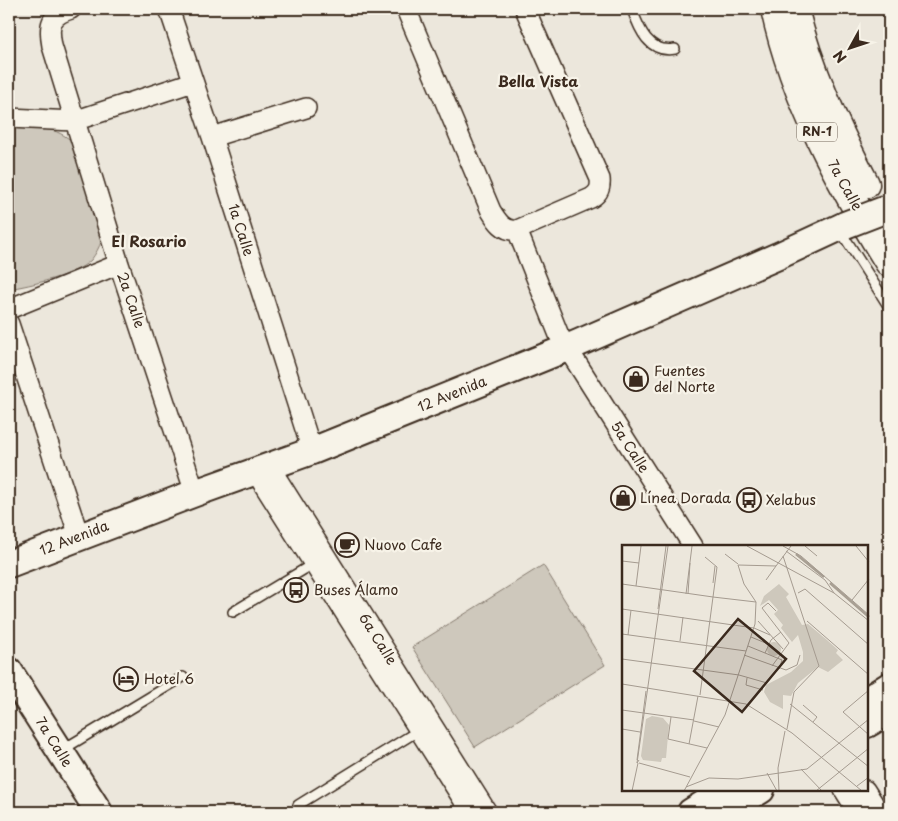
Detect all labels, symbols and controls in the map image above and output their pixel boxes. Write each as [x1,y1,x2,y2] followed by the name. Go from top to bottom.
[826,22,876,72] north arrow
[828,46,851,68] text: N
[498,69,578,92] district label: Bella Vista
[797,122,837,142] road number: RN-1
[823,155,868,214] street label: 7a Calle
[223,201,260,259] street label: 1a Calle
[112,229,187,252] district label: El Rosario
[112,269,151,331] street label: 2a Calle
[654,360,715,397] place label: Fuentes del Norte
[623,366,649,392] shop icon: Fuentes del Norte
[414,370,490,417] street label: 12 Avenida
[606,417,655,477] street label: 5a Calle
[610,485,636,511] shop icon: Línea Dorada
[640,487,732,508] place label: Línea Dorada
[736,487,762,513] bus stop icon: Xelabus
[766,489,816,510] place label: Xelabus
[36,515,112,560] street label: 12 Avenida
[334,532,360,558] cafe icon: Nuovo Cafe
[364,534,442,555] place label: Nuovo Cafe
[622,545,868,791] inset map
[283,577,309,603] bus stop icon: Buses Álamo
[314,579,399,600] place label: Buses Álamo
[354,609,403,669] street label: 6a Calle
[113,666,139,692] hotel icon: Hotel 6
[144,668,194,689] place label: Hotel 6
[31,713,78,771] street label: 7a Calle

